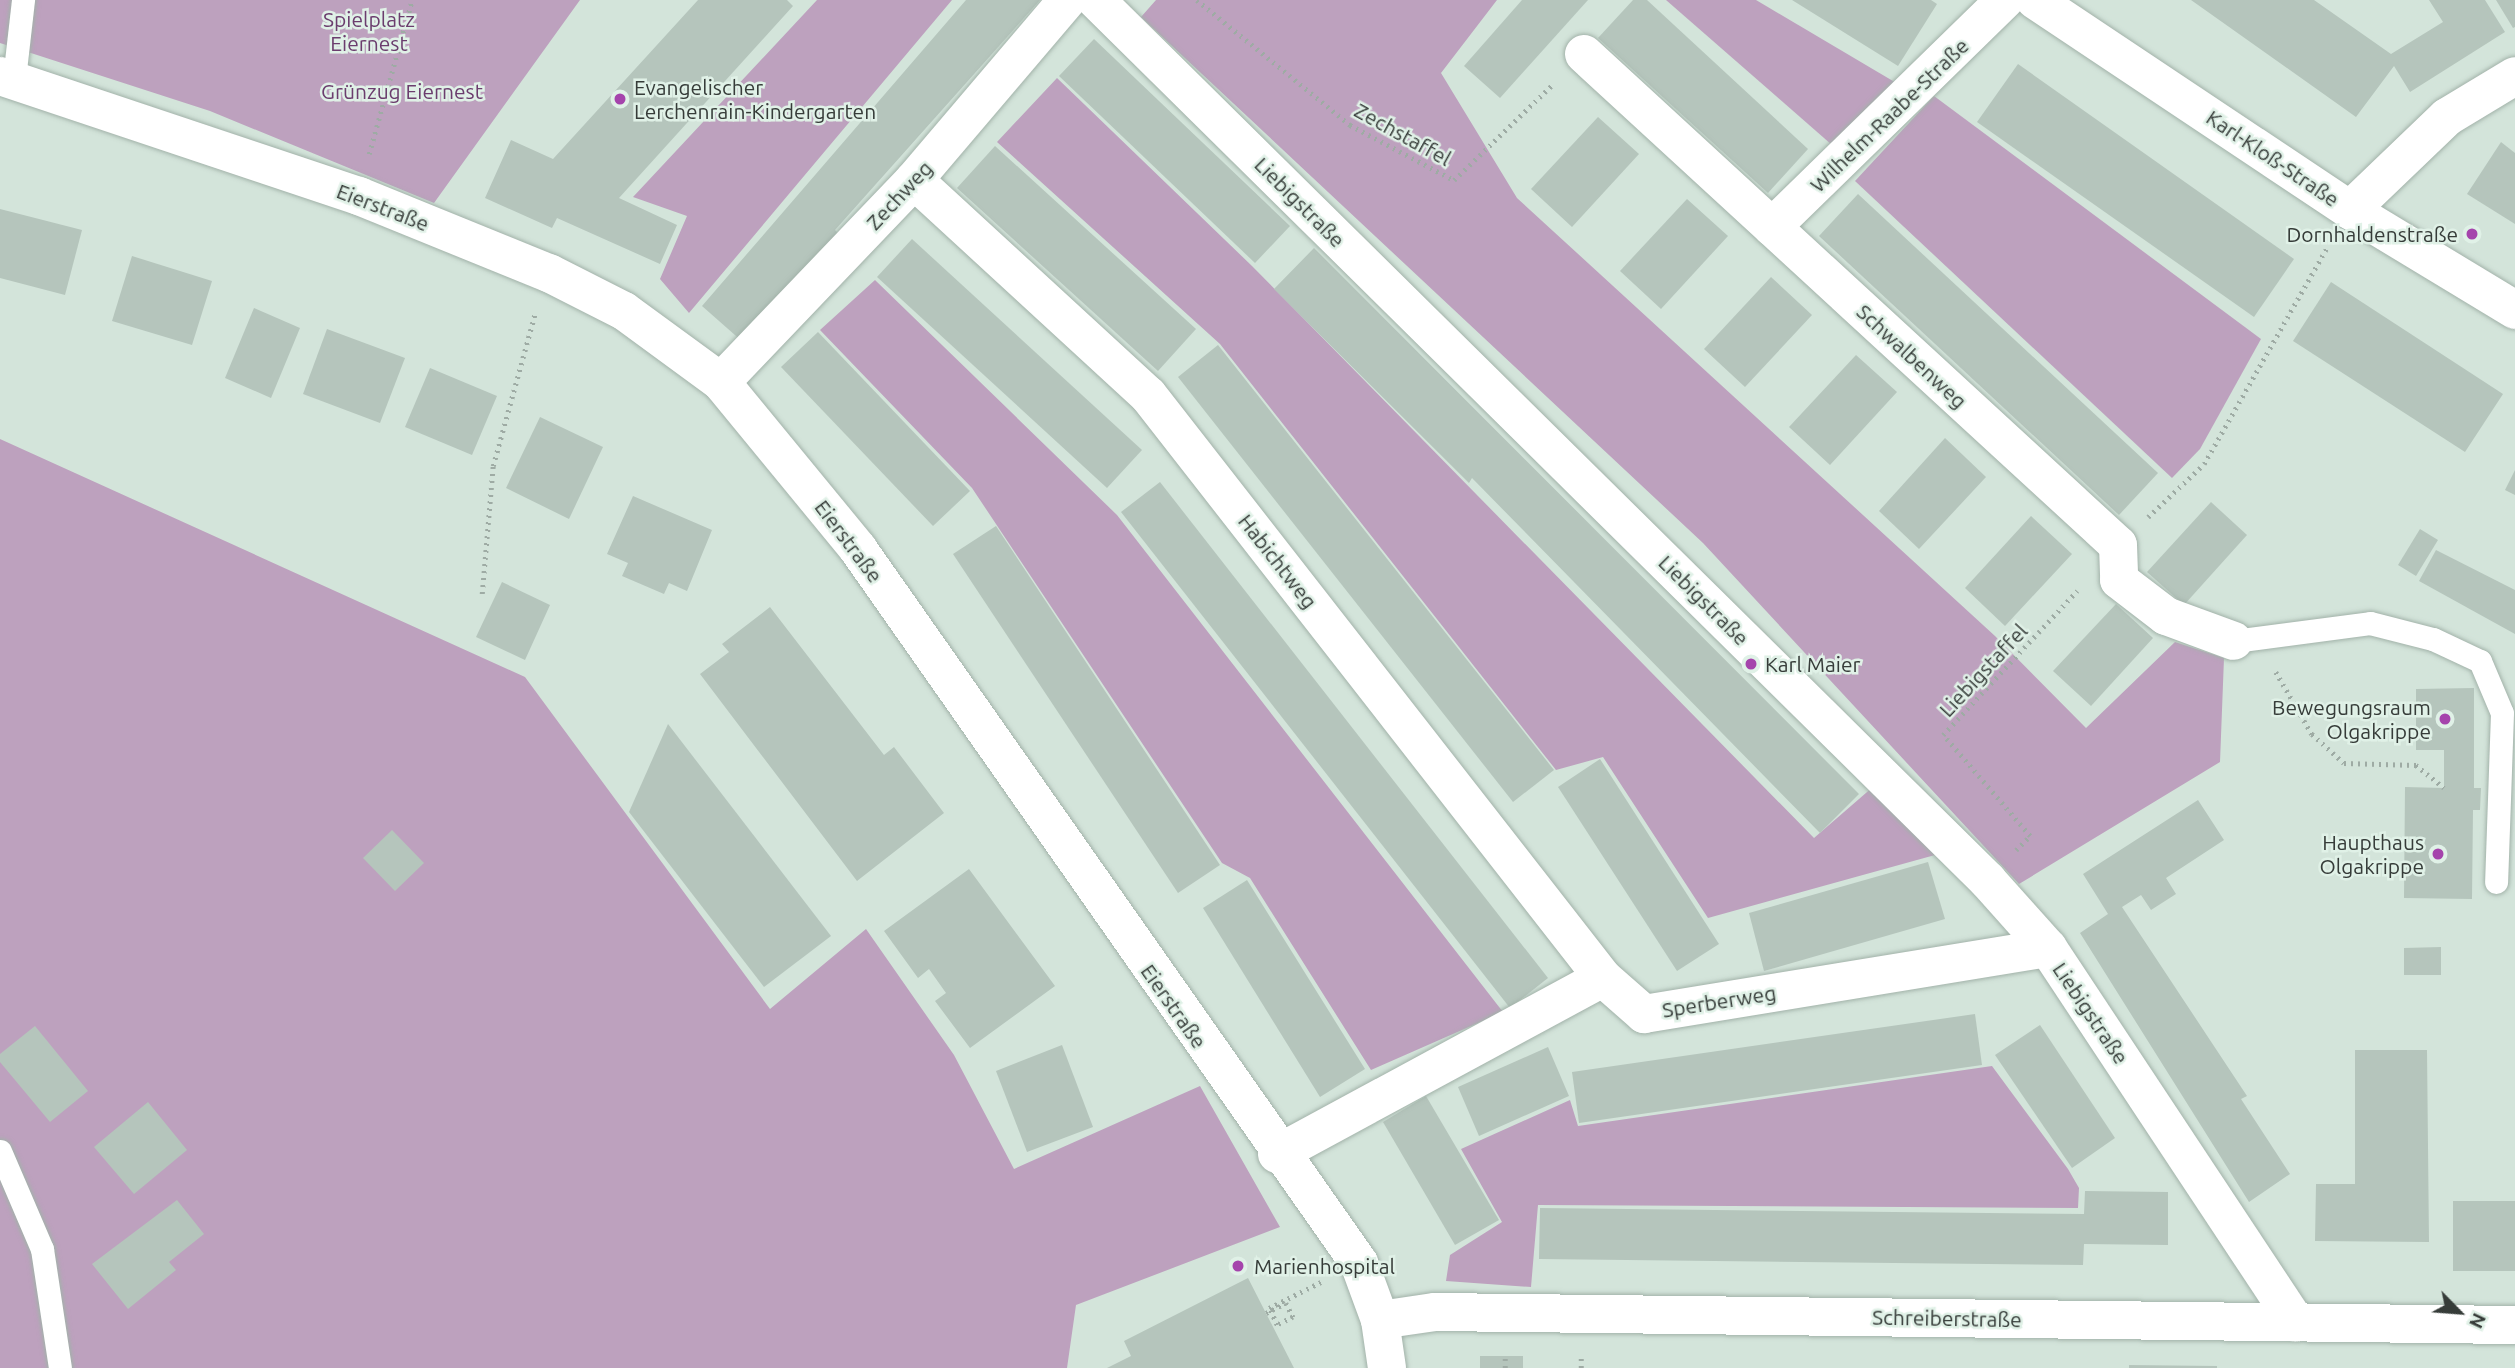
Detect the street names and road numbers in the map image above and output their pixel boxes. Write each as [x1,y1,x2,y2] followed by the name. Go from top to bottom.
[1805,33,1973,197] street label: Wilhelm-Raabe-Straße
[1350,97,1456,171] street label: Zechstaffel
[2202,104,2344,212] street label: Karl-Kloß-Straße
[1250,152,1350,252] street label: Liebigstraße
[861,155,937,235] street label: Zechweg
[333,178,433,236] street label: Eierstraße
[1852,299,1972,413] street label: Schwalbenweg
[810,495,888,587] street label: Eierstraße
[1233,509,1323,613] street label: Habichtweg
[1654,550,1754,650] street label: Liebigstraße
[1934,618,2032,722] street label: Liebigstaffel
[2048,957,2134,1069] street label: Liebigstraße
[1136,959,1212,1053] street label: Eierstraße
[1660,980,1778,1022] street label: Sperberweg
[1872,1304,2022,1332] street label: Schreiberstraße

